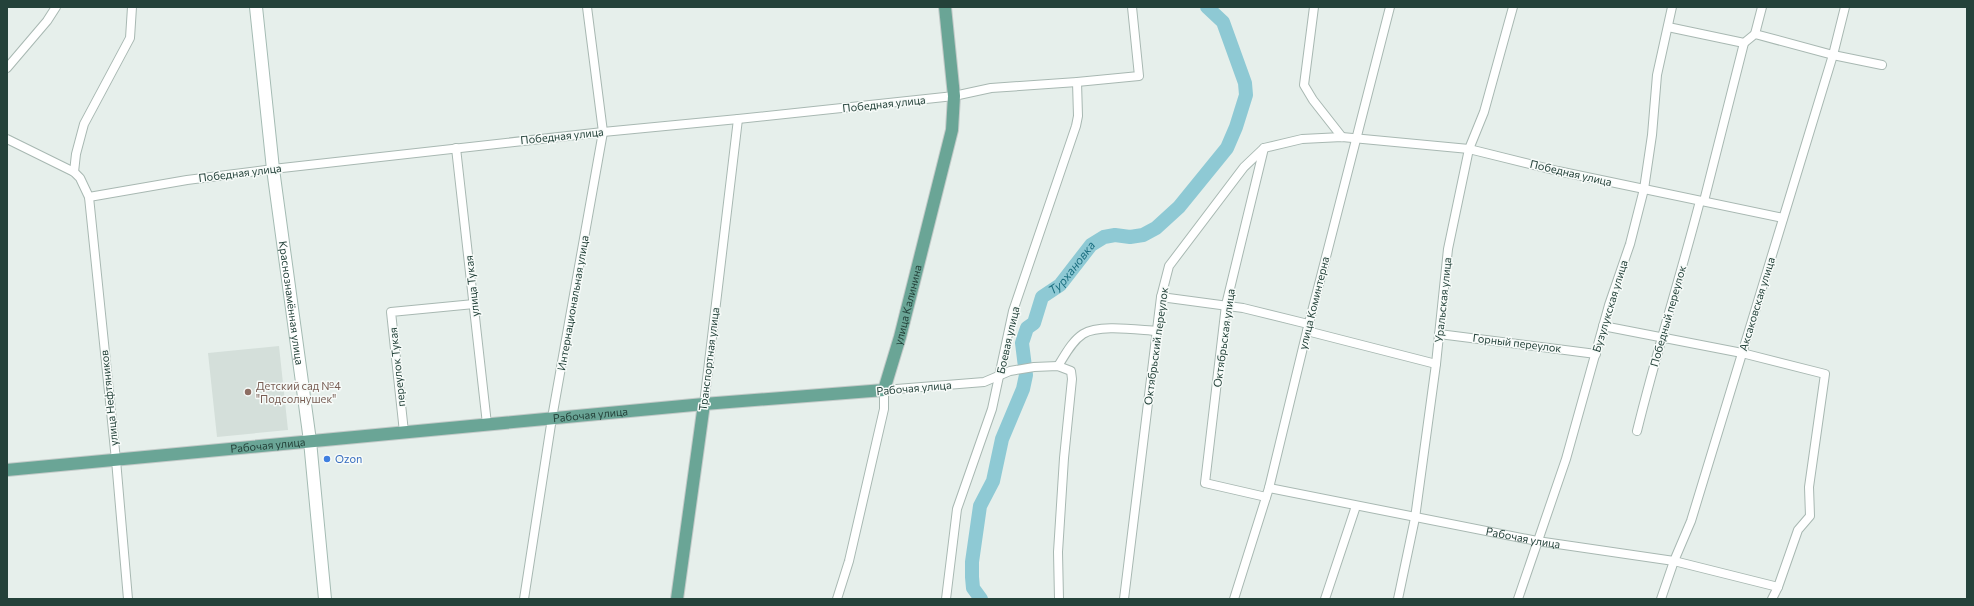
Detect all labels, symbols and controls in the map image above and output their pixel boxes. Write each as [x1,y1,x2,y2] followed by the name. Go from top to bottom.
[842,93,926,114] street label: Победная улица
[520,125,604,146] street label: Победная улица
[1529,157,1613,188] street label: Победная улица
[198,161,282,184] street label: Победная улица
[554,234,591,372] street label: Интернациональная улица
[1045,238,1097,297] water label: Турхановка
[277,240,307,366] street label: Краснознамённая улица
[462,255,481,317] street label: улица Тукая
[1296,255,1331,351] street label: улица Коминтерна
[1736,255,1777,352] street label: Аксаковская улица
[1432,257,1453,343] street label: Уральская улица
[1589,258,1630,353] street label: Бузулукская улица
[891,263,924,347] street label: улица Калинина
[1647,264,1688,368] street label: Победный переулок
[1141,286,1170,406] street label: Октябрьский переулок
[1210,288,1237,388] street label: Октябрьская улица
[993,305,1022,375] street label: Боевая улица
[696,306,721,411] street label: Транспортная улица
[386,327,407,407] street label: переулок Тукая
[1472,331,1562,354] street label: Горный переулок
[97,349,120,447] street label: улица Нефтяников
[876,378,952,397] street label: Рабочая улица
[256,379,341,405] place label: Детский сад №4 "Подсолнушек"
[243,387,253,397] marker: Детский сад №4 "Подсолнушек"
[552,404,629,424] street label: Рабочая улица
[230,435,306,455] street label: Рабочая улица
[335,452,362,465] place label: Ozon
[322,454,332,464] marker: Ozon
[1485,524,1561,550] street label: Рабочая улица

